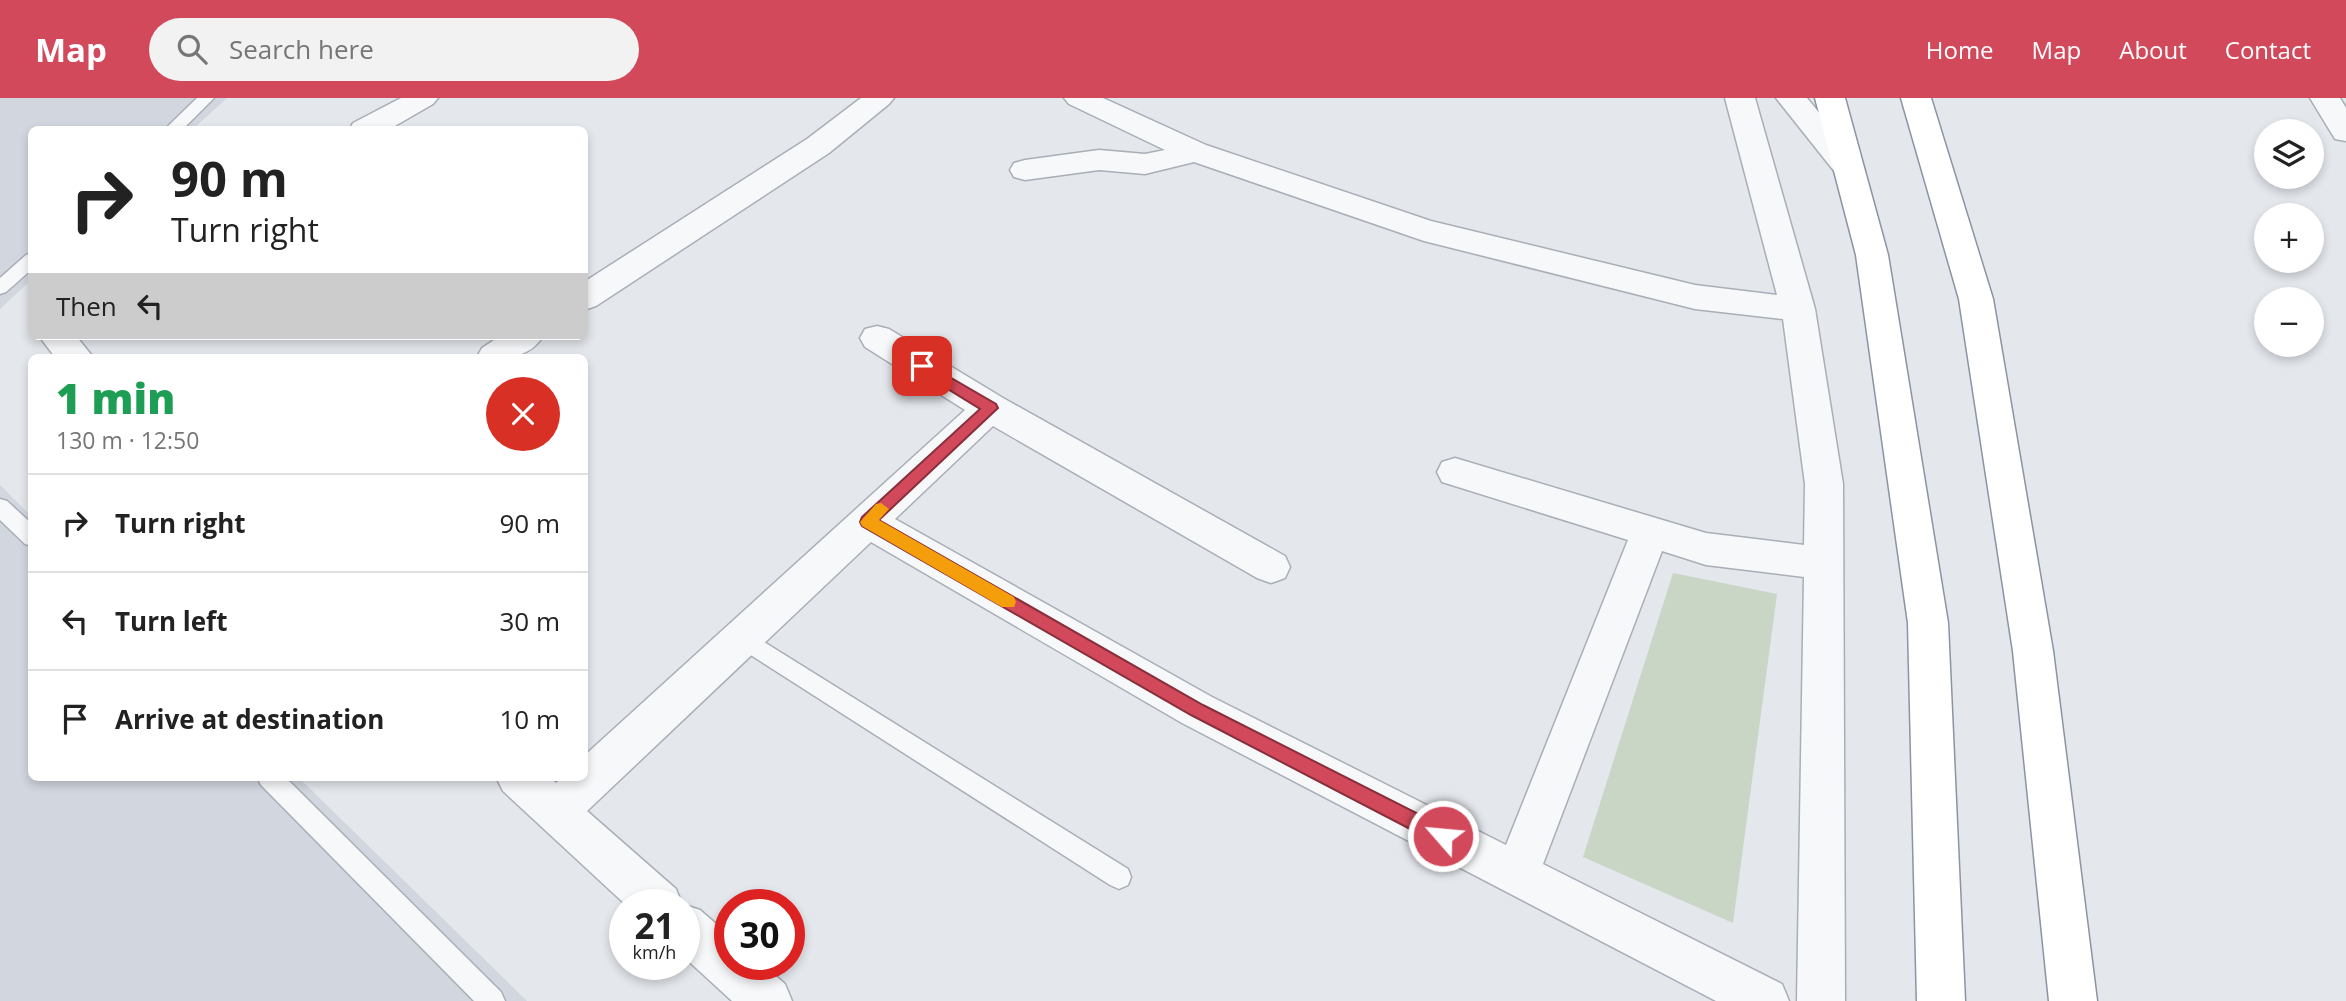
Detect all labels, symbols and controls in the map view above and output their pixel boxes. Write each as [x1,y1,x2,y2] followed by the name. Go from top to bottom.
[149,18,639,81] search box
[35,27,107,72] text: Map
[173,30,211,68] icon: search
[229,31,374,67] text: Search here
[1926,33,1994,66] text: Home
[2032,33,2081,66] text: Map
[2119,33,2187,66] text: About
[2225,33,2311,66] text: Contact
[2254,119,2324,357] map controls
[2254,119,2324,189] button: layers
[171,145,288,211] text: 90 m
[56,154,147,245] icon: right
[2254,203,2324,273] button: +
[171,208,319,251] text: Turn right
[131,287,169,325] icon: left
[2254,287,2324,357] button: −
[56,288,117,324] text: Then
[892,336,952,396] pin
[903,347,941,385] icon: arrive
[56,369,175,426] text: 1 min
[486,377,560,451] button: close
[56,424,199,456] text: 130 m · 12:50
[56,504,94,542] icon: right
[115,505,246,541] text: Turn right
[499,505,560,541] text: 90 m
[56,602,94,640] icon: left
[115,603,227,639] text: Turn left
[499,603,560,639] text: 30 m
[56,700,94,738] icon: arrive
[115,701,384,737] text: Arrive at destination
[499,701,560,737] text: 10 m
[1406,799,1480,873] position arrow
[714,889,805,980] speed limit sign: 30
[634,902,675,949] text: 21
[633,940,676,964] text: km/h

